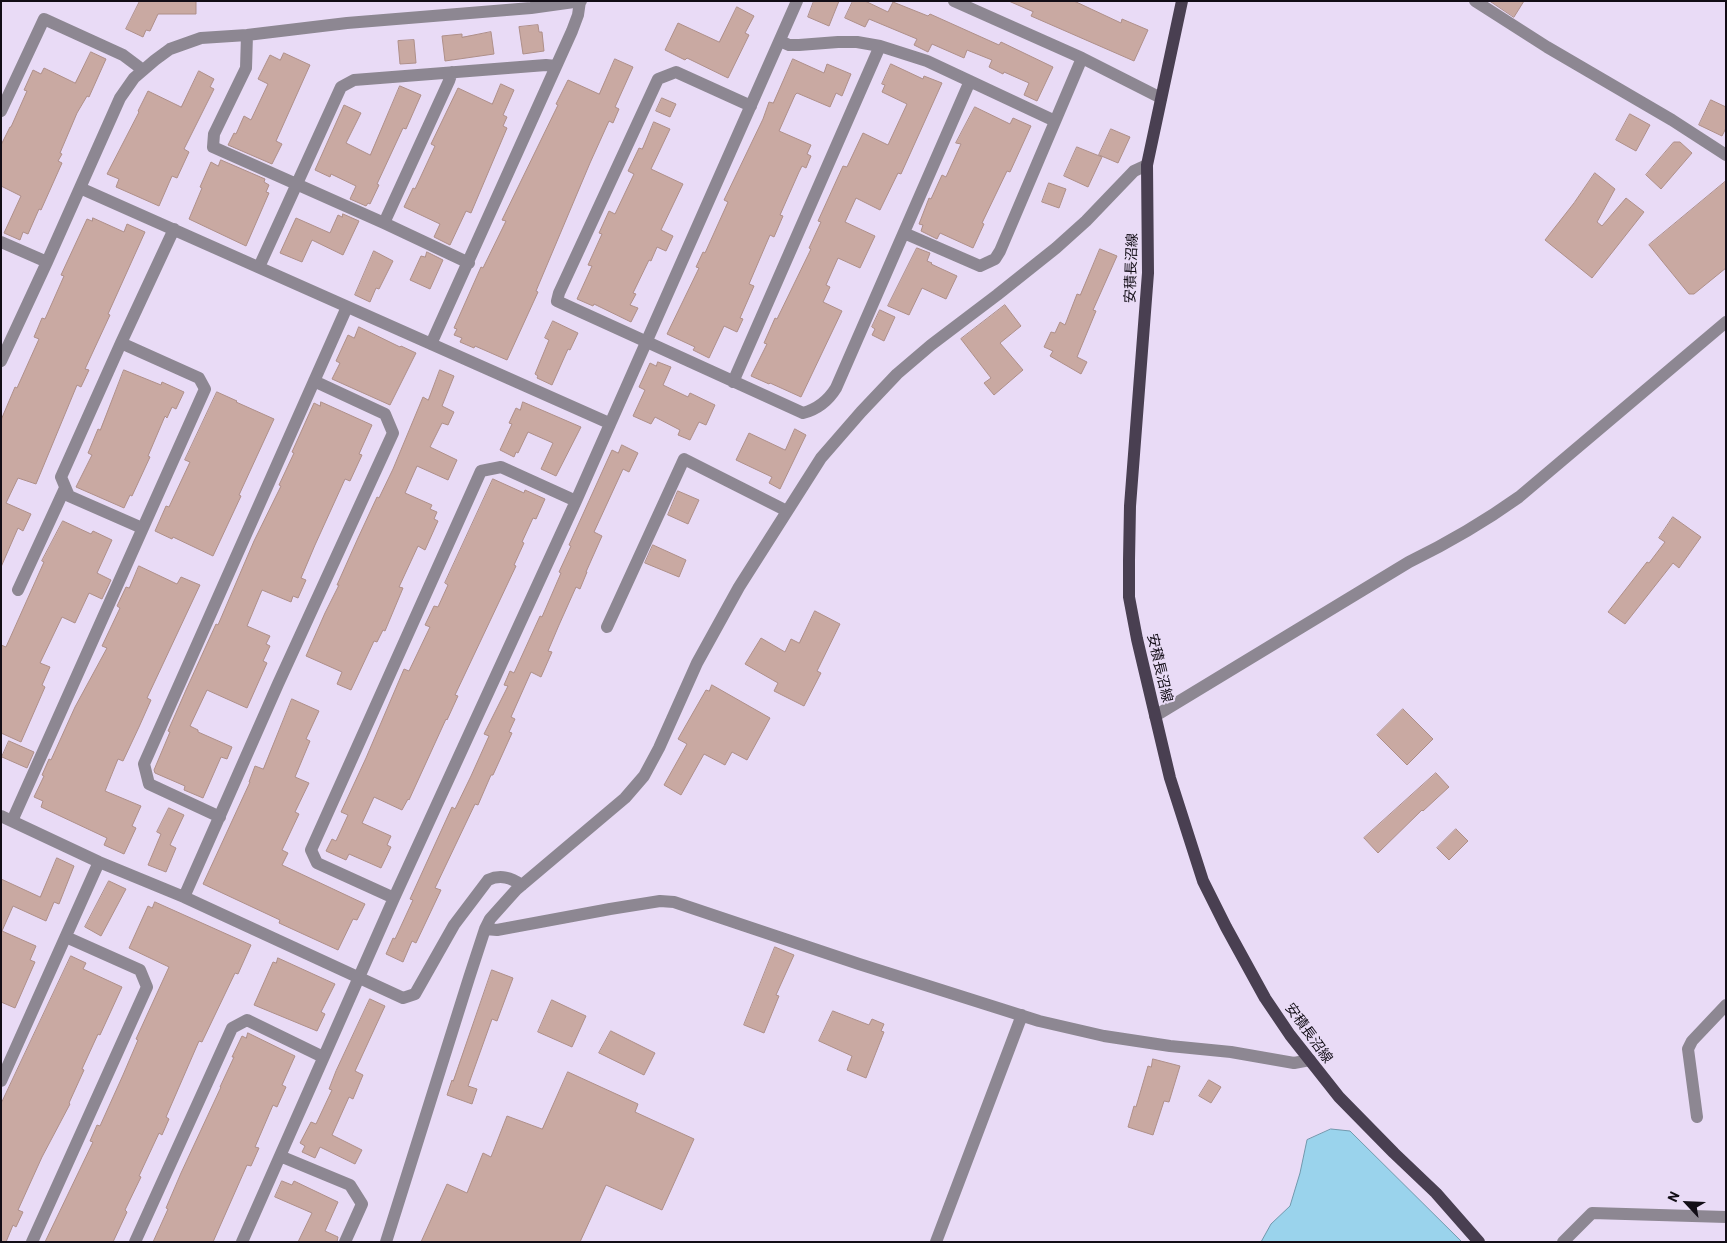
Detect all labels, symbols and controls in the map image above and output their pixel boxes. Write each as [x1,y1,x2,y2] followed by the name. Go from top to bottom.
[1121,233,1141,303] street label: 安積長沼線
[1144,632,1176,704] street label: 安積長沼線
[1282,1000,1336,1066] street label: 安積長沼線
[1662,1178,1712,1228] north arrow
[1663,1189,1683,1204] text: N

